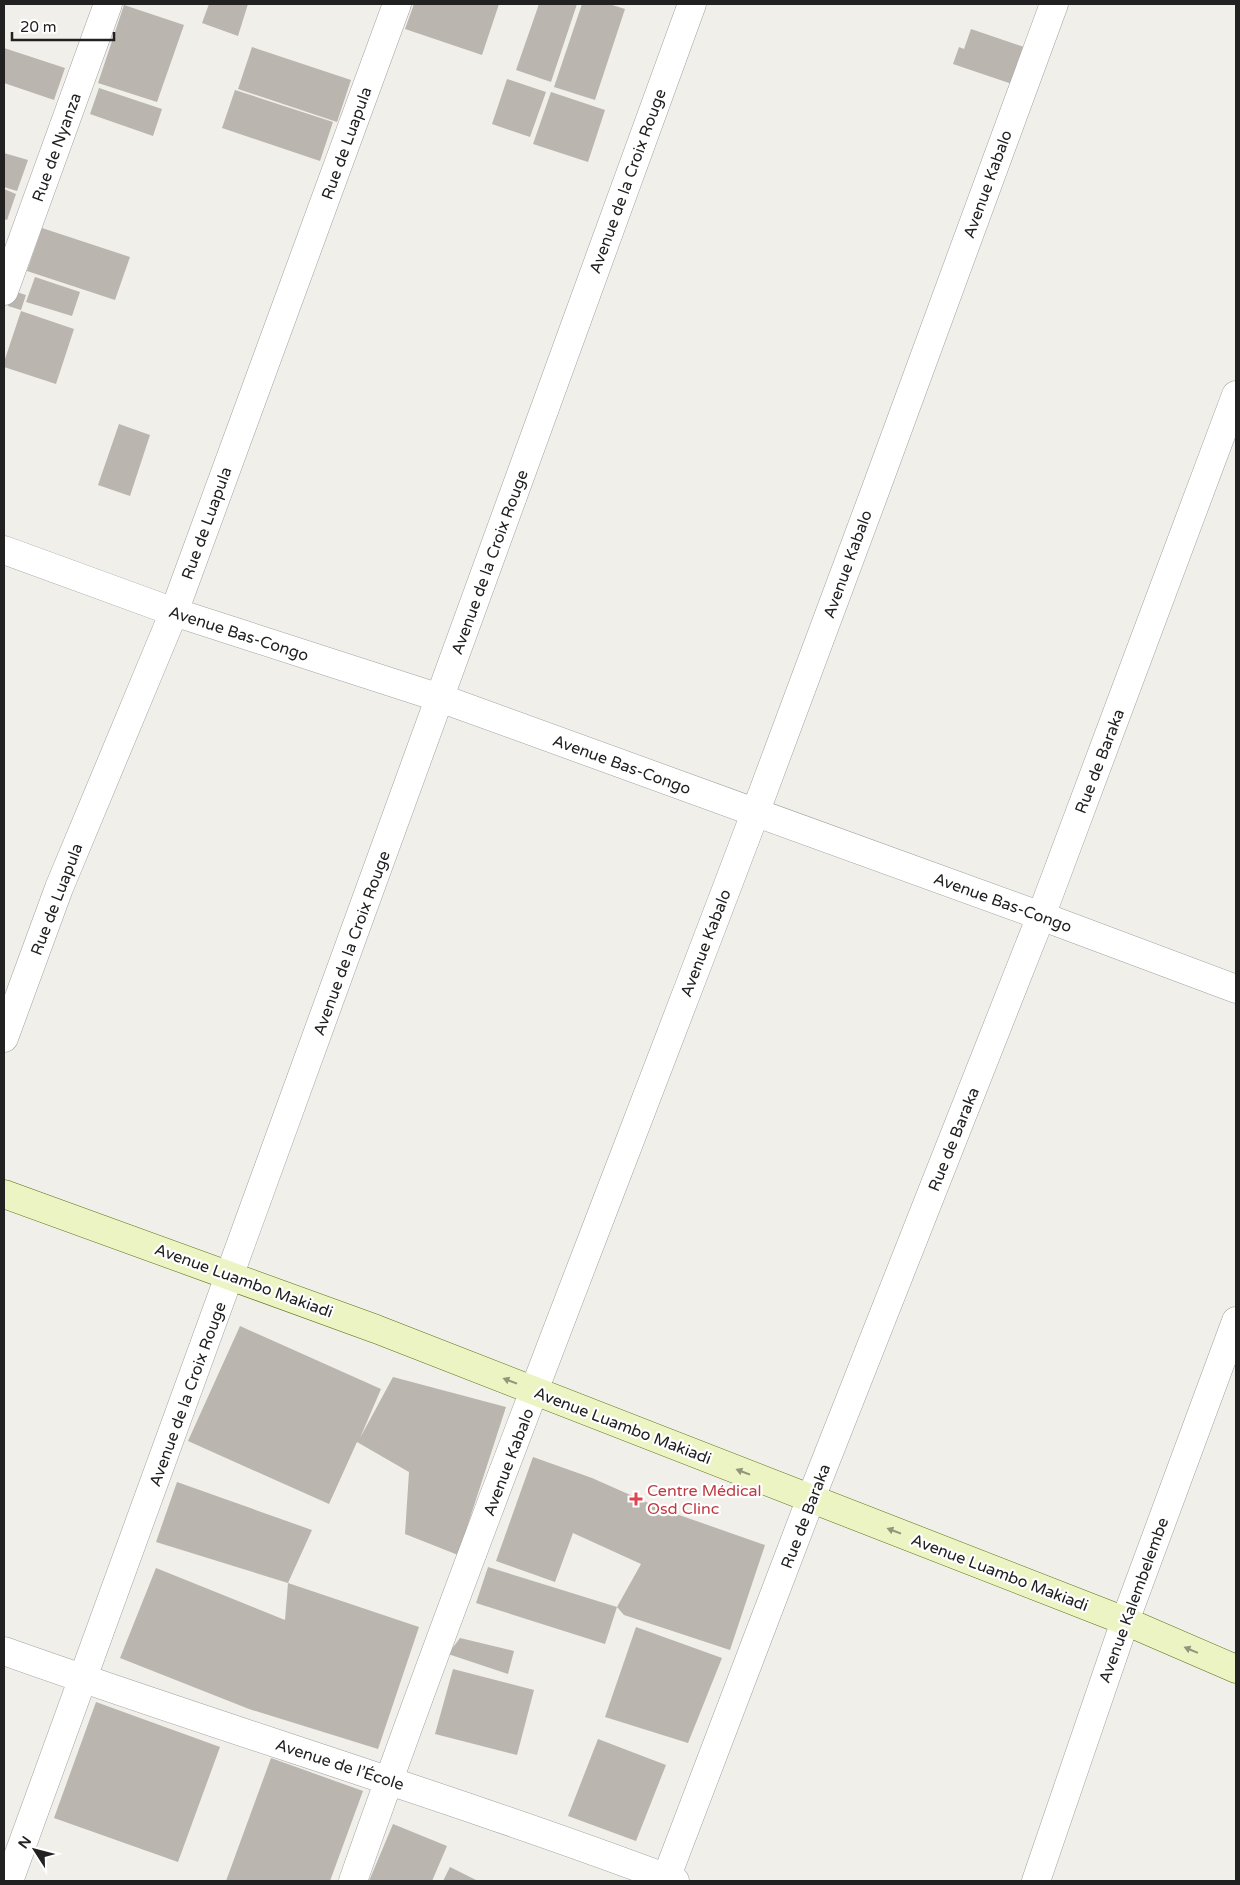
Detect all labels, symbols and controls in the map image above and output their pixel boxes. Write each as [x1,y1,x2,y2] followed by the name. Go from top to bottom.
[12,10,115,42] scale bar
[20,18,57,36] text: 20 m
[317,84,377,202] street label: Rue de Luapula
[585,86,671,277] street label: Avenue de la Croix Rouge
[28,90,86,205] street label: Rue de Nyanza
[959,127,1017,241] street label: Avenue Kabalo
[177,464,237,582] street label: Rue de Luapula
[447,467,533,658] street label: Avenue de la Croix Rouge
[819,507,877,621] street label: Avenue Kabalo
[166,602,311,666] street label: Avenue Bas-Congo
[1071,706,1129,816] street label: Rue de Baraka
[550,731,694,799] street label: Avenue Bas-Congo
[26,840,87,958] street label: Rue de Luapula
[309,848,395,1039] street label: Avenue de la Croix Rouge
[931,869,1075,937] street label: Avenue Bas-Congo
[676,887,736,1000] street label: Avenue Kabalo
[924,1084,984,1194] street label: Rue de Baraka
[152,1239,336,1323] street label: Avenue Luambo Makiadi
[145,1299,231,1490] street label: Avenue de la Croix Rouge
[502,1377,517,1385] one-way arrow
[531,1383,714,1469] street label: Avenue Luambo Makiadi
[479,1406,539,1519] street label: Avenue Kabalo
[777,1461,835,1571] street label: Rue de Baraka
[736,1467,750,1475] one-way arrow
[647,1481,762,1519] place label: Centre Médical Osd Clinc
[629,1492,643,1506] marker: Centre Médical Osd Clinc
[1095,1515,1173,1686] street label: Avenue Kalembelembe
[887,1527,902,1534] one-way arrow
[908,1530,1091,1616] street label: Avenue Luambo Makiadi
[1184,1645,1198,1653] one-way arrow
[273,1735,406,1795] street label: Avenue de l’École
[10,1825,60,1875] north arrow
[15,1833,35,1852] text: N

